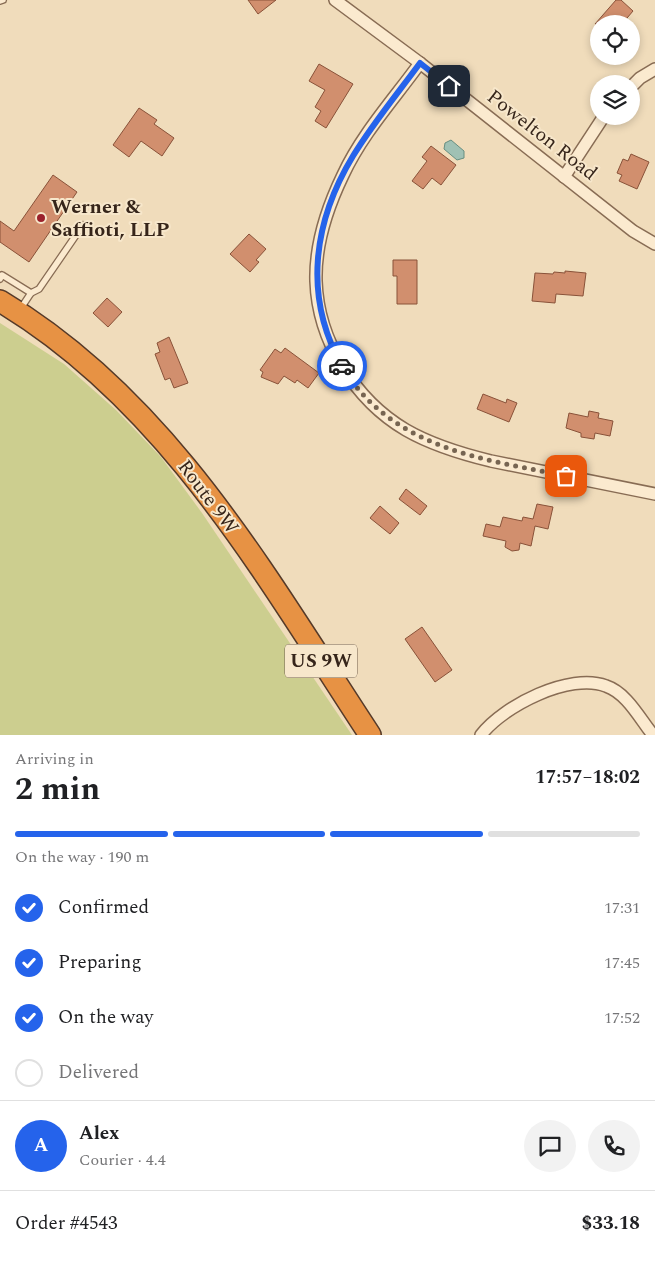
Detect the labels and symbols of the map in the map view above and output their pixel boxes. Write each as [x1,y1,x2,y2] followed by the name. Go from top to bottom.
[428,65,470,107] pin
[480,82,604,188] street label: Powelton Road
[51,192,170,245] place label: Werner & Saffioti, LLP
[35,212,47,224] marker: Werner & Saffioti, LLP
[317,341,367,391] courier
[170,453,246,541] street label: Route 9W
[545,455,587,497] pin
[285,644,357,678] road number: US 9W

